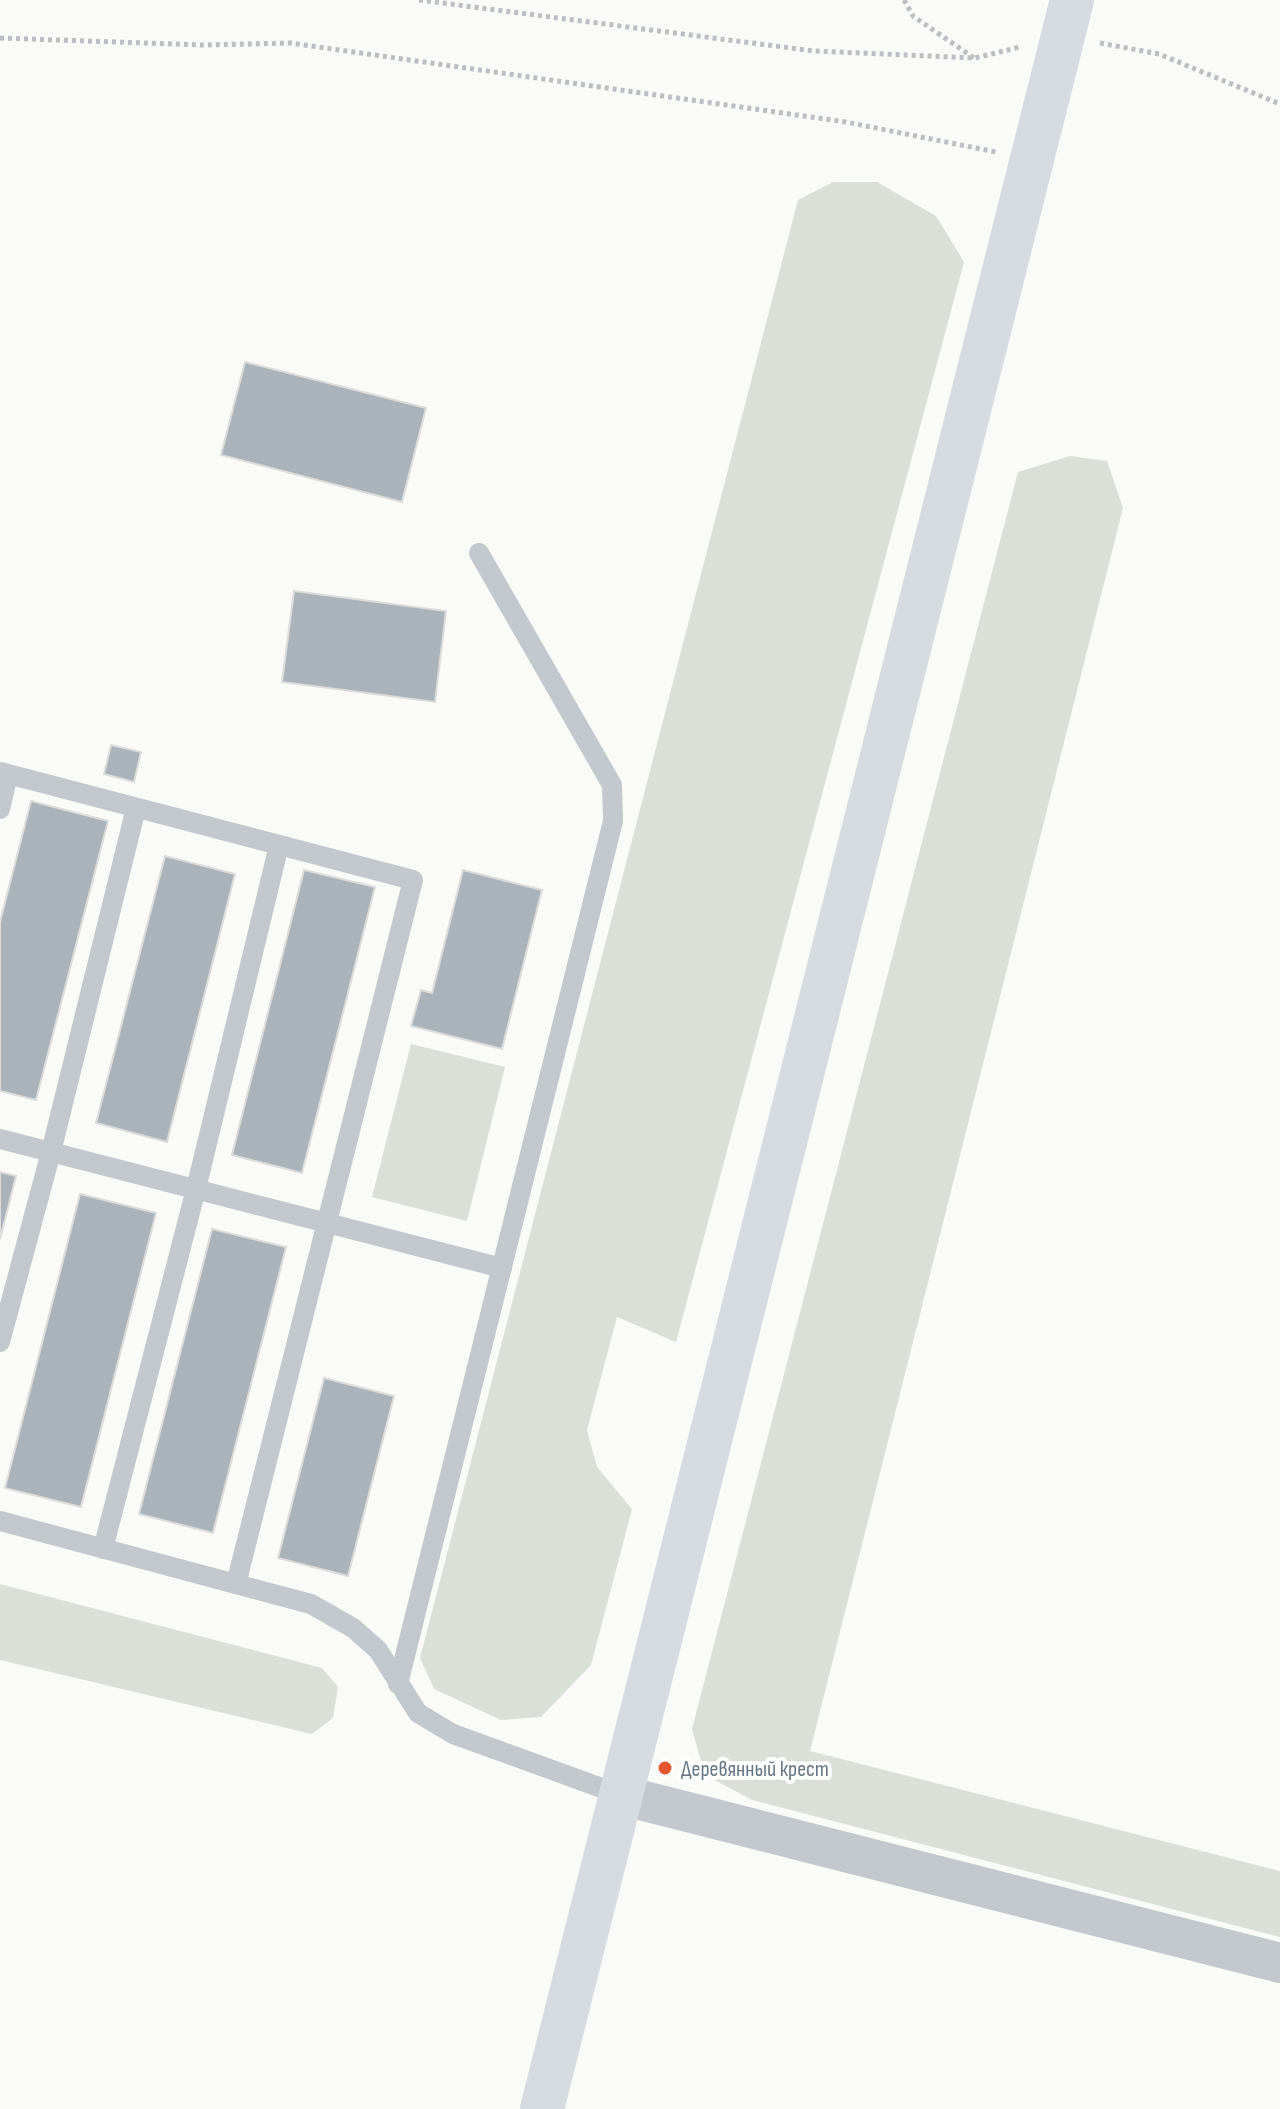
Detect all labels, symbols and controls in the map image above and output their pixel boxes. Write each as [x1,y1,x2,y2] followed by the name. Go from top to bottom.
[681,1756,829,1783] place label: Деревянный крест
[656,1759,674,1777] marker: Деревянный крест

